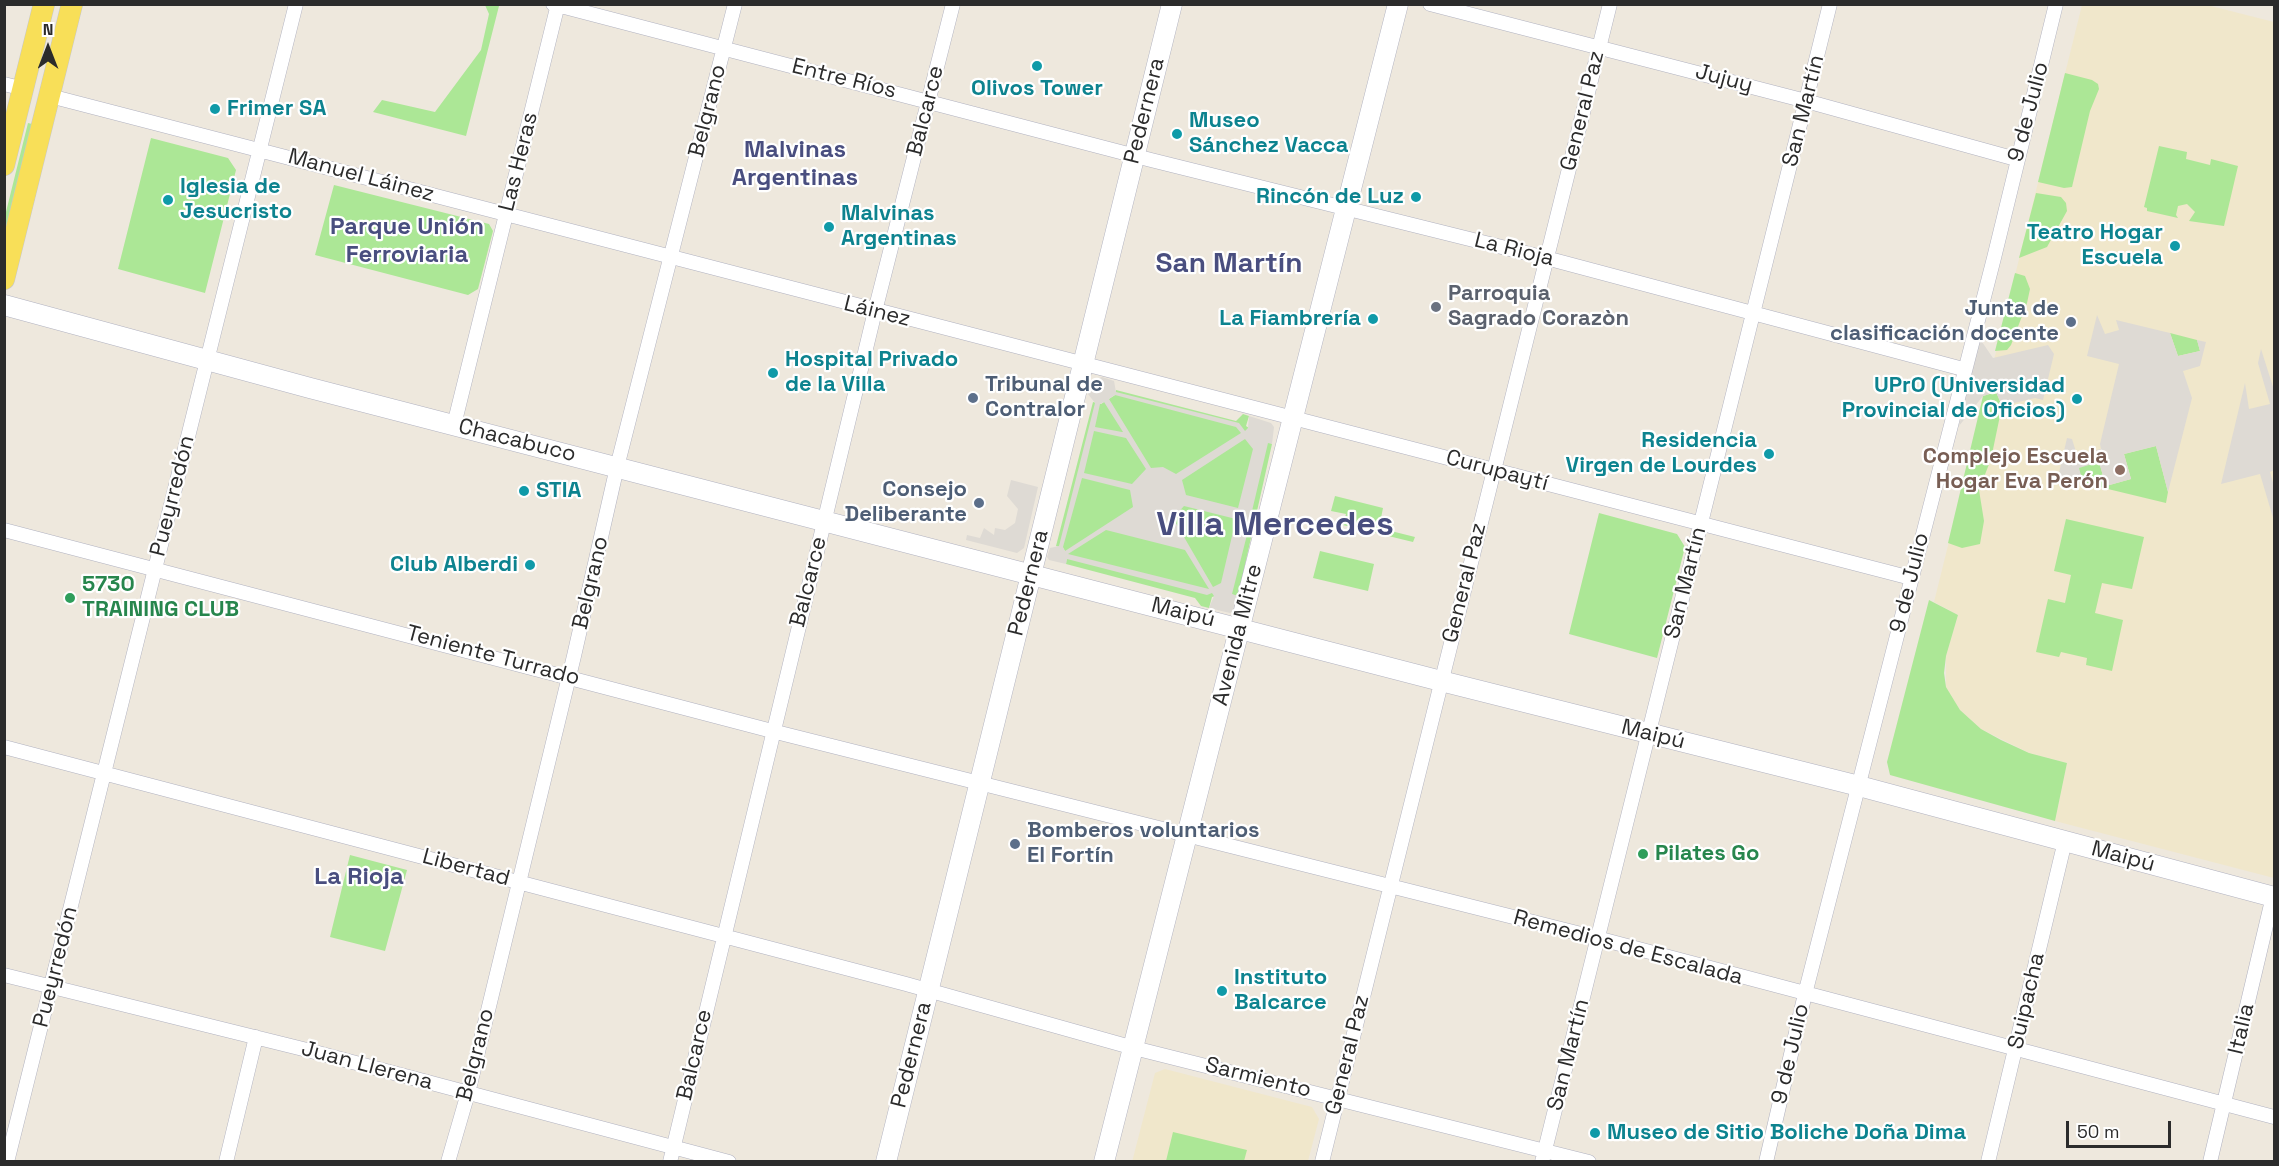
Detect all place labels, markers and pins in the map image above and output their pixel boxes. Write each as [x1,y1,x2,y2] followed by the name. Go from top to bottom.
[1030,59,1044,73] marker: Olivos Tower
[971,76,1103,102] place label: Olivos Tower
[227,96,326,122] place label: Frimer SA
[208,102,222,116] marker: Frimer SA
[1189,108,1348,160] place label: Museo Sánchez Vacca
[1170,127,1184,141] marker: Museo Sánchez Vacca
[180,174,292,226] place label: Iglesia de Jesucristo
[1256,184,1404,210] place label: Rincón de Luz
[1409,190,1423,204] marker: Rincón de Luz
[161,193,175,207] marker: Iglesia de Jesucristo
[841,201,957,252] place label: Malvinas Argentinas
[822,220,836,234] marker: Malvinas Argentinas
[2027,220,2163,272] place label: Teatro Hogar Escuela
[2168,239,2182,253] marker: Teatro Hogar Escuela
[1448,281,1629,332] place label: Parroquia Sagrado Corazòn
[1830,296,2059,348] place label: Junta de clasificación docente
[1429,300,1443,314] marker: Parroquia Sagrado Corazòn
[1219,306,1361,332] place label: La Fiambrería
[1366,312,1380,326] marker: La Fiambrería
[2064,315,2078,329] marker: Junta de clasificación docente
[785,347,958,398] place label: Hospital Privado de la Villa
[766,366,780,380] marker: Hospital Privado de la Villa
[985,372,1103,424] place label: Tribunal de Contralor
[1842,373,2065,424] place label: UPrO (Universidad Provincial de Oficios)
[966,391,980,405] marker: Tribunal de Contralor
[2070,392,2084,406] marker: UPrO (Universidad Provincial de Oficios)
[1566,428,1757,480] place label: Residencia Virgen de Lourdes
[1923,444,2108,496] place label: Complejo Escuela Hogar Eva Perón
[1762,447,1776,461] marker: Residencia Virgen de Lourdes
[2113,463,2127,477] marker: Complejo Escuela Hogar Eva Perón
[844,477,967,528] place label: Consejo Deliberante
[536,478,582,504] place label: STIA
[517,484,531,498] marker: STIA
[972,496,986,510] marker: Consejo Deliberante
[390,552,518,578] place label: Club Alberdi
[523,558,537,572] marker: Club Alberdi
[82,572,239,624] place label: 5730 TRAINING CLUB
[63,591,77,605] marker: 5730 TRAINING CLUB
[1027,818,1260,870] place label: Bomberos voluntarios El Fortín
[1008,837,1022,851] marker: Bomberos voluntarios El Fortín
[1655,841,1759,867] place label: Pilates Go
[1636,847,1650,861] marker: Pilates Go
[1234,965,1327,1016] place label: Instituto Balcarce
[1215,984,1229,998] marker: Instituto Balcarce
[1607,1120,1966,1146] place label: Museo de Sitio Boliche Doña Dima
[1588,1126,1602,1140] marker: Museo de Sitio Boliche Doña Dima

